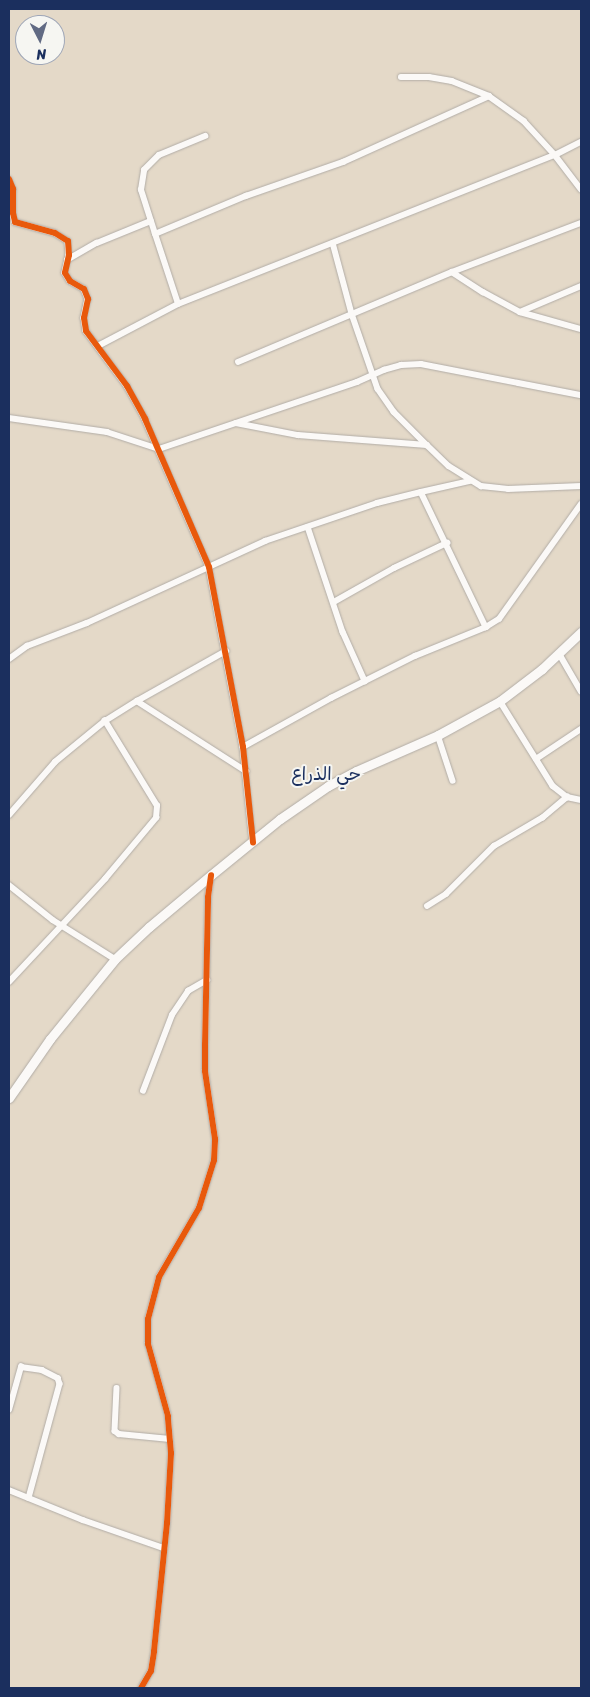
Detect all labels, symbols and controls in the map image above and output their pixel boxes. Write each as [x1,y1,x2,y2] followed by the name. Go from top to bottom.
[15,15,65,65] north arrow
[35,42,47,67] text: N
[291,763,361,785] district label: حي الذراع

